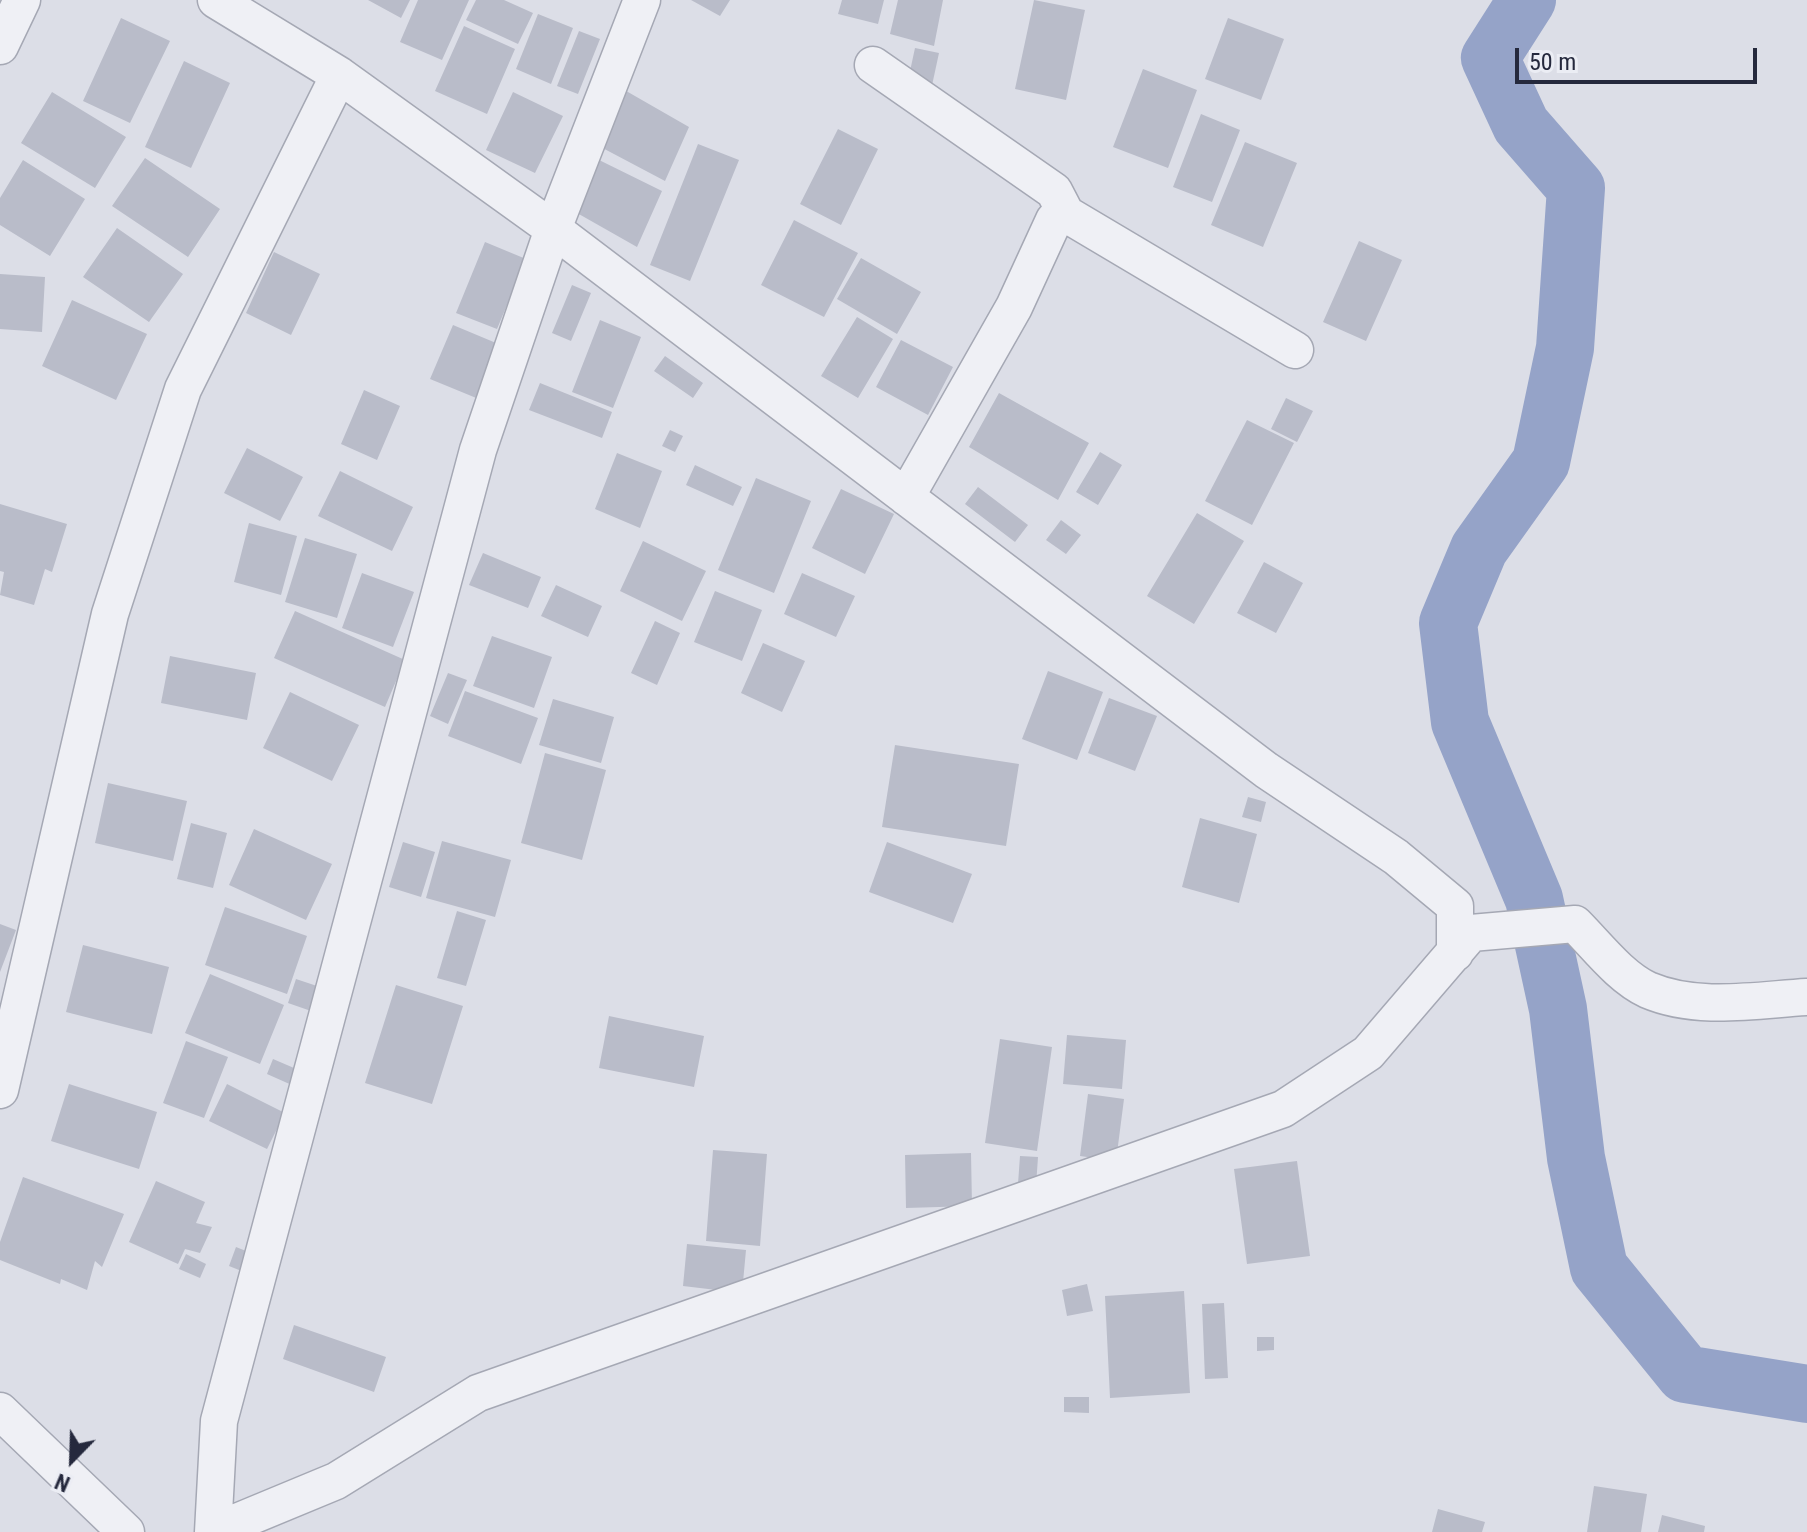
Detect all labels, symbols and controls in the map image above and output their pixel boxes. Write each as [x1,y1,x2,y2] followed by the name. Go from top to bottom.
[1519,32,1761,82] scale bar
[1529,48,1576,76] text: 50 m
[32,1420,112,1500] north arrow
[51,1468,74,1497] text: N

